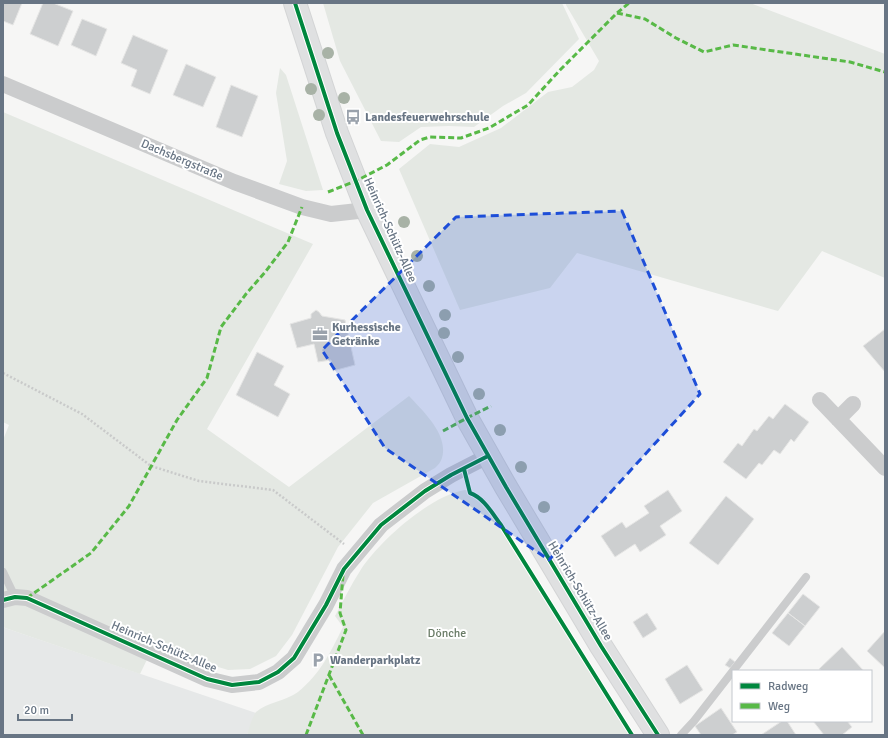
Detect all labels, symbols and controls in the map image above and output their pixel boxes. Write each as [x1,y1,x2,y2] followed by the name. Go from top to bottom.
[344,108,362,126] bus stop icon: Landesfeuerwehrschule
[365,110,490,125] place label: Landesfeuerwehrschule
[139,136,225,184] street label: Dachsbergstraße
[360,175,420,285] street label: Heinrich-Schütz-Allee
[332,320,401,349] place label: Kurhessische Getränke
[311,325,329,343] office icon: Kurhessische Getränke
[544,539,616,643] street label: Heinrich-Schütz-Allee
[109,618,219,676] street label: Heinrich-Schütz-Allee
[428,626,466,641] park label: Dönche
[309,651,327,669] parking icon: Wanderparkplatz
[330,653,421,668] place label: Wanderparkplatz
[732,670,872,722] legend
[768,679,808,694] text: Radweg
[18,696,72,722] scale bar
[768,699,790,714] text: Weg
[24,703,49,718] text: 20 m

